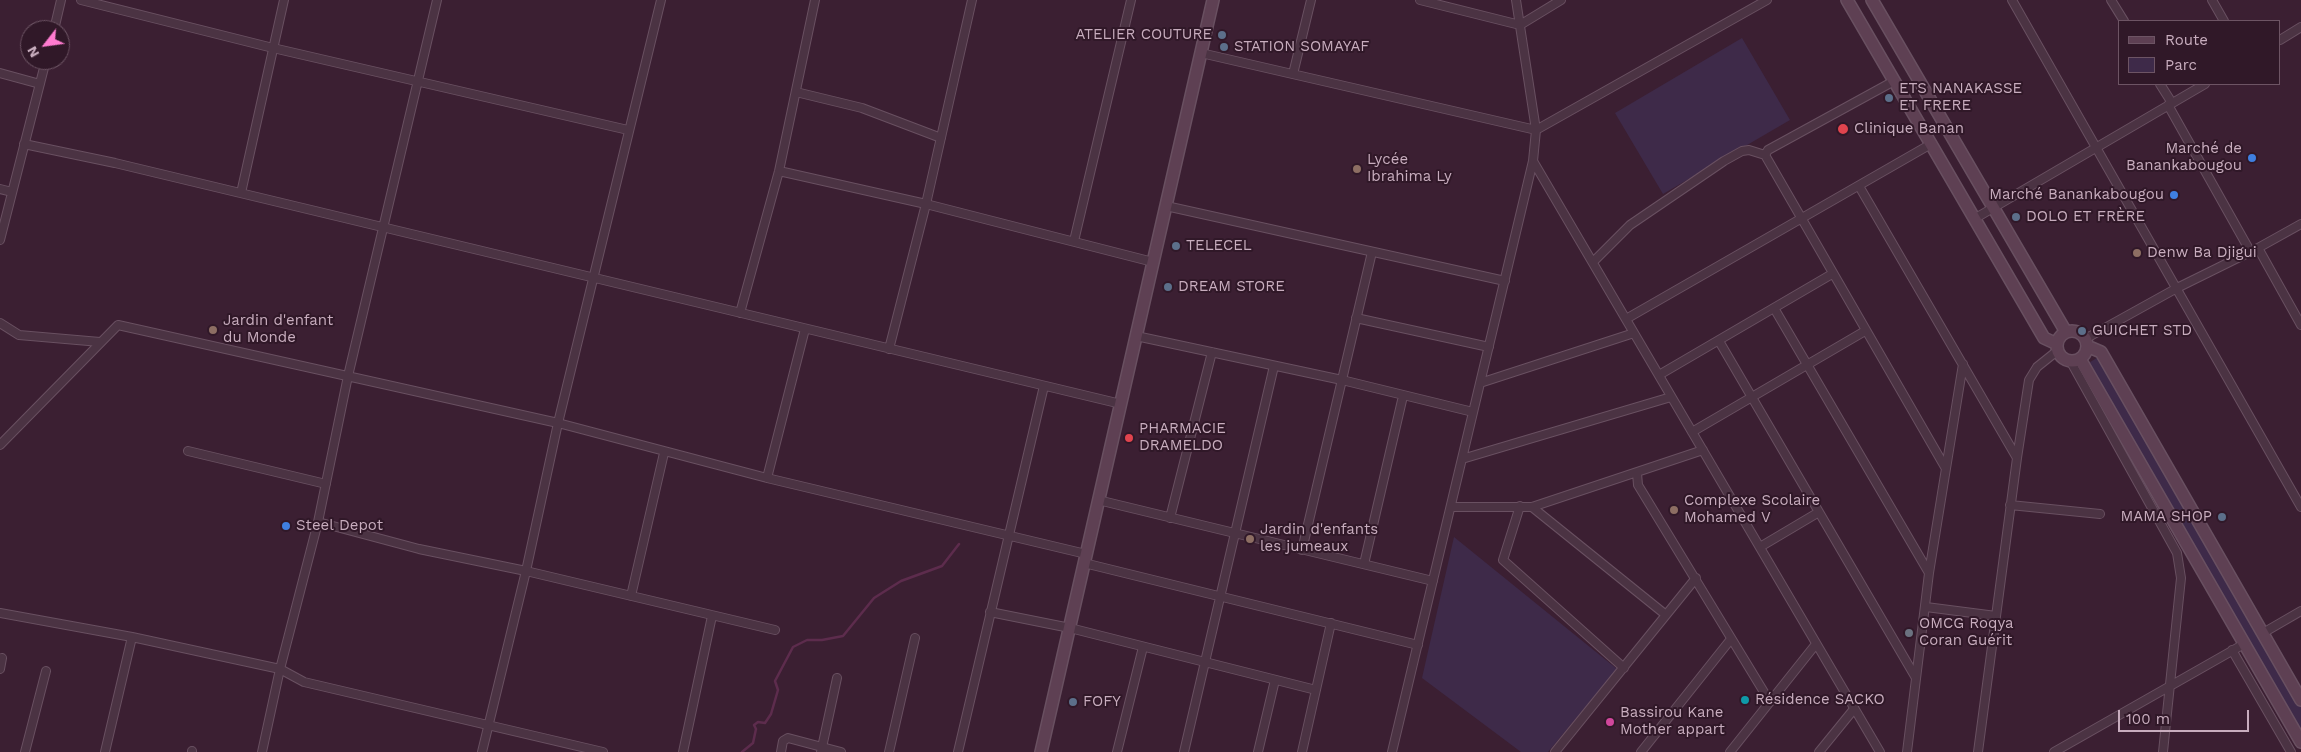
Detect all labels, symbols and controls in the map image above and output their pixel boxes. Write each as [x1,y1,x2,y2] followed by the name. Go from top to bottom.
[20,20,70,70] north arrow
[2118,20,2281,85] legend
[1075,26,1212,44] place label: ATELIER COUTURE
[1216,29,1228,41] marker: ATELIER COUTURE
[2165,31,2208,49] text: Route
[1234,38,1369,56] place label: STATION SOMAYAF
[1218,41,1230,53] marker: STATION SOMAYAF
[23,44,42,60] text: N
[2165,56,2197,74] text: Parc
[1899,80,2022,115] place label: ETS NANAKASSE ET FRERE
[1883,92,1895,104] marker: ETS NANAKASSE ET FRERE
[1854,120,1964,138] place label: Clinique Banan
[1836,122,1850,136] marker: Clinique Banan
[2126,140,2242,175] place label: Marché de Banankabougou
[1367,151,1452,186] place label: Lycée Ibrahima Ly
[2246,152,2258,164] marker: Marché de Banankabougou
[1351,163,1363,175] marker: Lycée Ibrahima Ly
[1989,186,2164,204] place label: Marché Banankabougou
[2168,189,2180,201] marker: Marché Banankabougou
[2026,208,2145,226] place label: DOLO ET FRÈRE
[2010,211,2022,223] marker: DOLO ET FRÈRE
[1186,237,1252,255] place label: TELECEL
[1170,240,1182,252] marker: TELECEL
[2147,244,2257,262] place label: Denw Ba Djigui
[2131,247,2143,259] marker: Denw Ba Djigui
[1178,278,1285,296] place label: DREAM STORE
[1162,281,1174,293] marker: DREAM STORE
[223,312,333,347] place label: Jardin d'enfant du Monde
[2092,322,2192,340] place label: GUICHET STD
[207,324,219,336] marker: Jardin d'enfant du Monde
[2076,325,2088,337] marker: GUICHET STD
[1139,420,1226,455] place label: PHARMACIE DRAMELDO
[1123,432,1135,444] marker: PHARMACIE DRAMELDO
[1684,492,1820,527] place label: Complexe Scolaire Mohamed V
[1668,504,1680,516] marker: Complexe Scolaire Mohamed V
[2120,508,2212,526] place label: MAMA SHOP
[2216,511,2228,523] marker: MAMA SHOP
[296,517,383,535] place label: Steel Depot
[280,520,292,532] marker: Steel Depot
[1260,521,1378,556] place label: Jardin d'enfants les jumeaux
[1244,533,1256,545] marker: Jardin d'enfants les jumeaux
[1919,615,2013,650] place label: OMCG Roqya Coran Guérit
[1903,627,1915,639] marker: OMCG Roqya Coran Guérit
[1755,691,1885,709] place label: Résidence SACKO
[1083,693,1121,711] place label: FOFY
[1739,694,1751,706] marker: Résidence SACKO
[1067,696,1079,708] marker: FOFY
[2121,700,2252,732] scale bar
[1620,704,1725,739] place label: Bassirou Kane Mother appart
[2126,710,2170,728] text: 100 m
[1604,716,1616,728] marker: Bassirou Kane Mother appart

